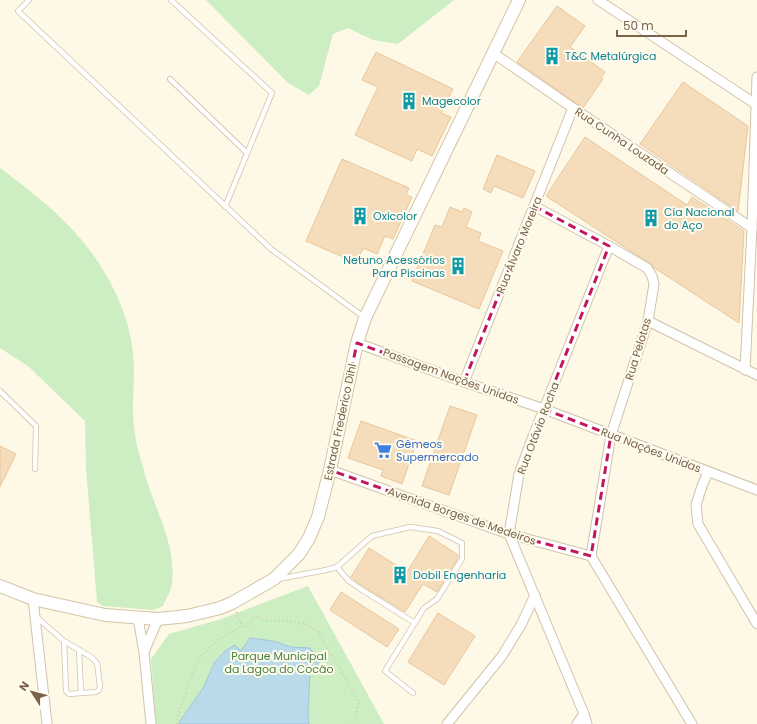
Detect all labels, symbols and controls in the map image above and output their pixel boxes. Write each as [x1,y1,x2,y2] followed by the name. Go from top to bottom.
[617,12,686,38] scale bar
[623,17,654,34] text: 50 m
[542,46,562,66] building icon: T&C Metalúrgica
[565,48,656,64] place label: T&C Metalúrgica
[399,91,419,111] building icon: Magecolor
[422,93,481,109] place label: Magecolor
[572,104,672,178] street label: Rua Cunha Louzada
[492,194,546,296] street label: Rua Álvaro Moreira
[664,204,734,233] place label: Cia Nacional do Aço
[350,206,370,226] building icon: Oxicolor
[373,208,417,224] place label: Oxicolor
[641,208,661,228] building icon: Cia Nacional do Aço
[343,252,445,281] place label: Netuno Acessórios Para Piscinas
[448,256,468,276] building icon: Netuno Acessórios Para Piscinas
[621,316,655,382] street label: Rua Pelotas
[381,344,521,408] street label: Passagem Nações Unidas
[320,362,360,482] street label: Estrada Frederico Dihl
[513,379,563,477] street label: Rua Otávio Rocha
[599,423,704,477] street label: Rua Nações Unidas
[396,436,479,465] place label: Gêmeos Supermercado
[373,440,393,460] supermarket icon: Gêmeos Supermercado
[386,483,539,549] street label: Avenida Borges de Medeiros
[390,565,410,585] building icon: Dobil Engenharia
[413,567,506,583] place label: Dobil Engenharia
[225,648,333,677] park label: Parque Municipal da Lagoa do Cocão
[12,672,52,712] north arrow
[15,678,33,694] text: N

